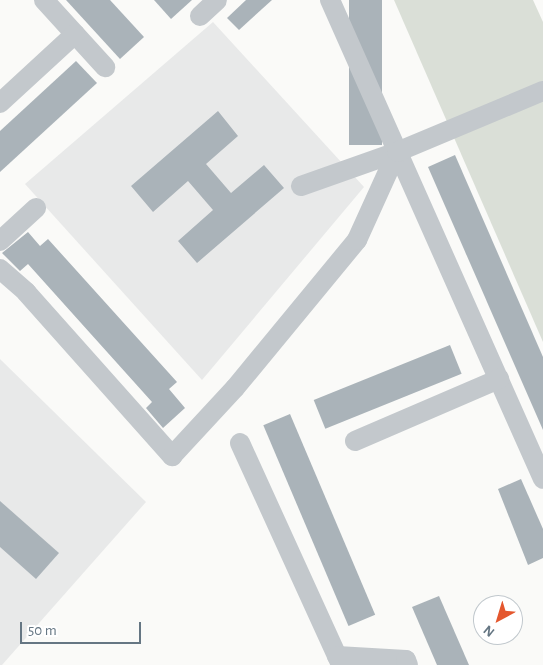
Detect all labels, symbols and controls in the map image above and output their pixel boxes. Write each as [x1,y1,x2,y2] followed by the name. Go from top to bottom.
[473,595,523,645] north arrow
[22,612,144,644] scale bar
[481,622,497,639] text: N
[28,623,57,638] text: 50 m

